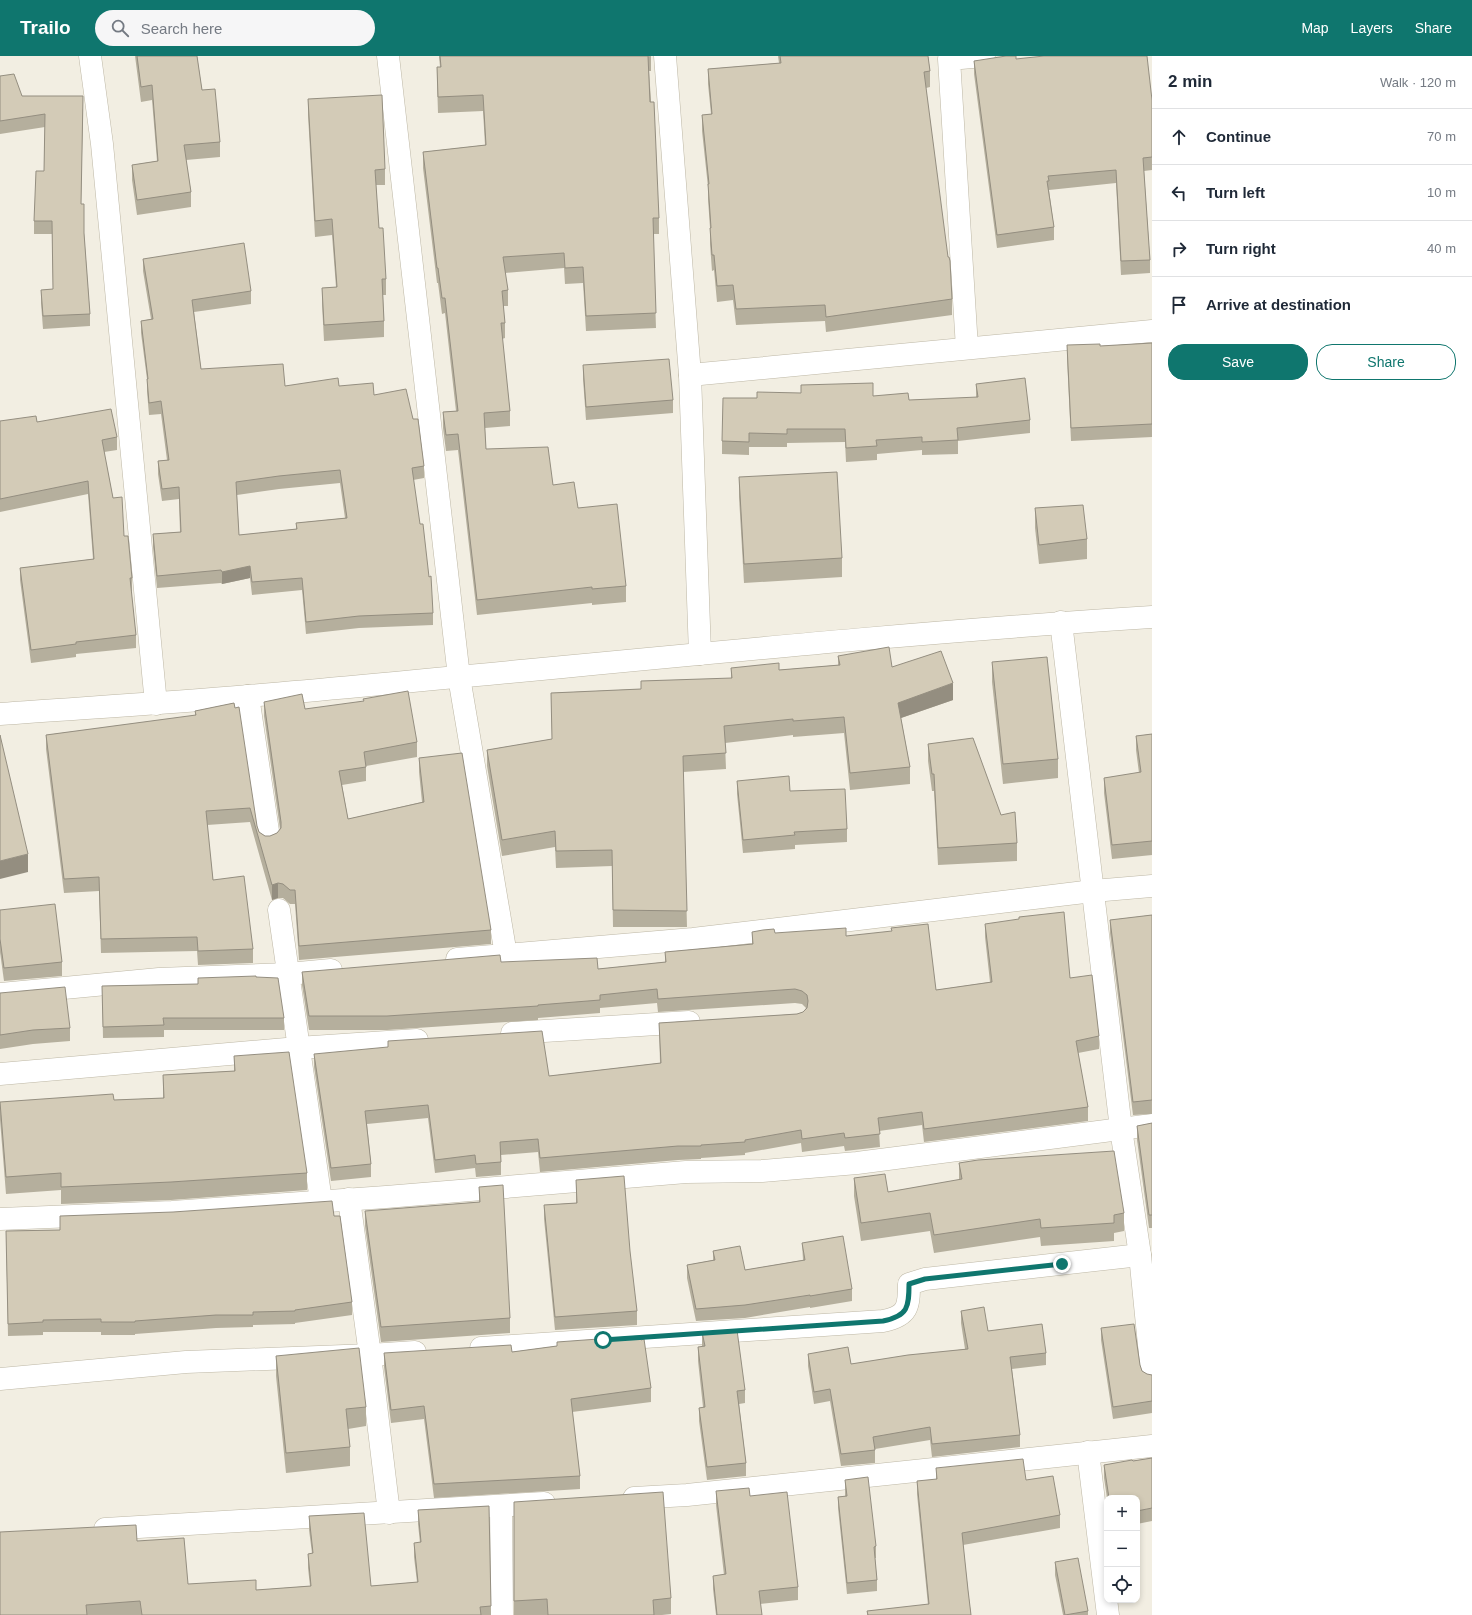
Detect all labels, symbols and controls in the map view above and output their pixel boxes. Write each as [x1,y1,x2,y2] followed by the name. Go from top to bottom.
[95,10,375,46] search box
[20,17,71,38] text: Trailo
[109,17,131,39] icon: search
[141,20,222,37] text: Search here
[1301,20,1329,36] text: Map
[1351,20,1393,36] text: Layers
[1415,20,1452,36] text: Share
[1168,72,1212,91] text: 2 min
[1380,75,1456,90] text: Walk · 120 m
[1168,126,1190,148] icon: ahead
[1206,128,1271,145] text: Continue
[1427,129,1456,144] text: 70 m
[1168,182,1190,204] icon: left
[1206,184,1265,201] text: Turn left
[1427,185,1456,200] text: 10 m
[1168,238,1190,260] icon: right
[1206,240,1276,257] text: Turn right
[1427,241,1456,256] text: 40 m
[1168,294,1190,316] icon: arrive
[1206,296,1351,313] text: Arrive at destination
[1168,344,1308,380] button: Save
[1316,344,1456,380] button: Share
[1053,1255,1071,1273] route end
[594,1331,612,1349] route start
[1104,1495,1140,1603] map controls
[1104,1495,1140,1531] button: +
[1104,1531,1140,1567] button: −
[1104,1567,1140,1603] button: locate

